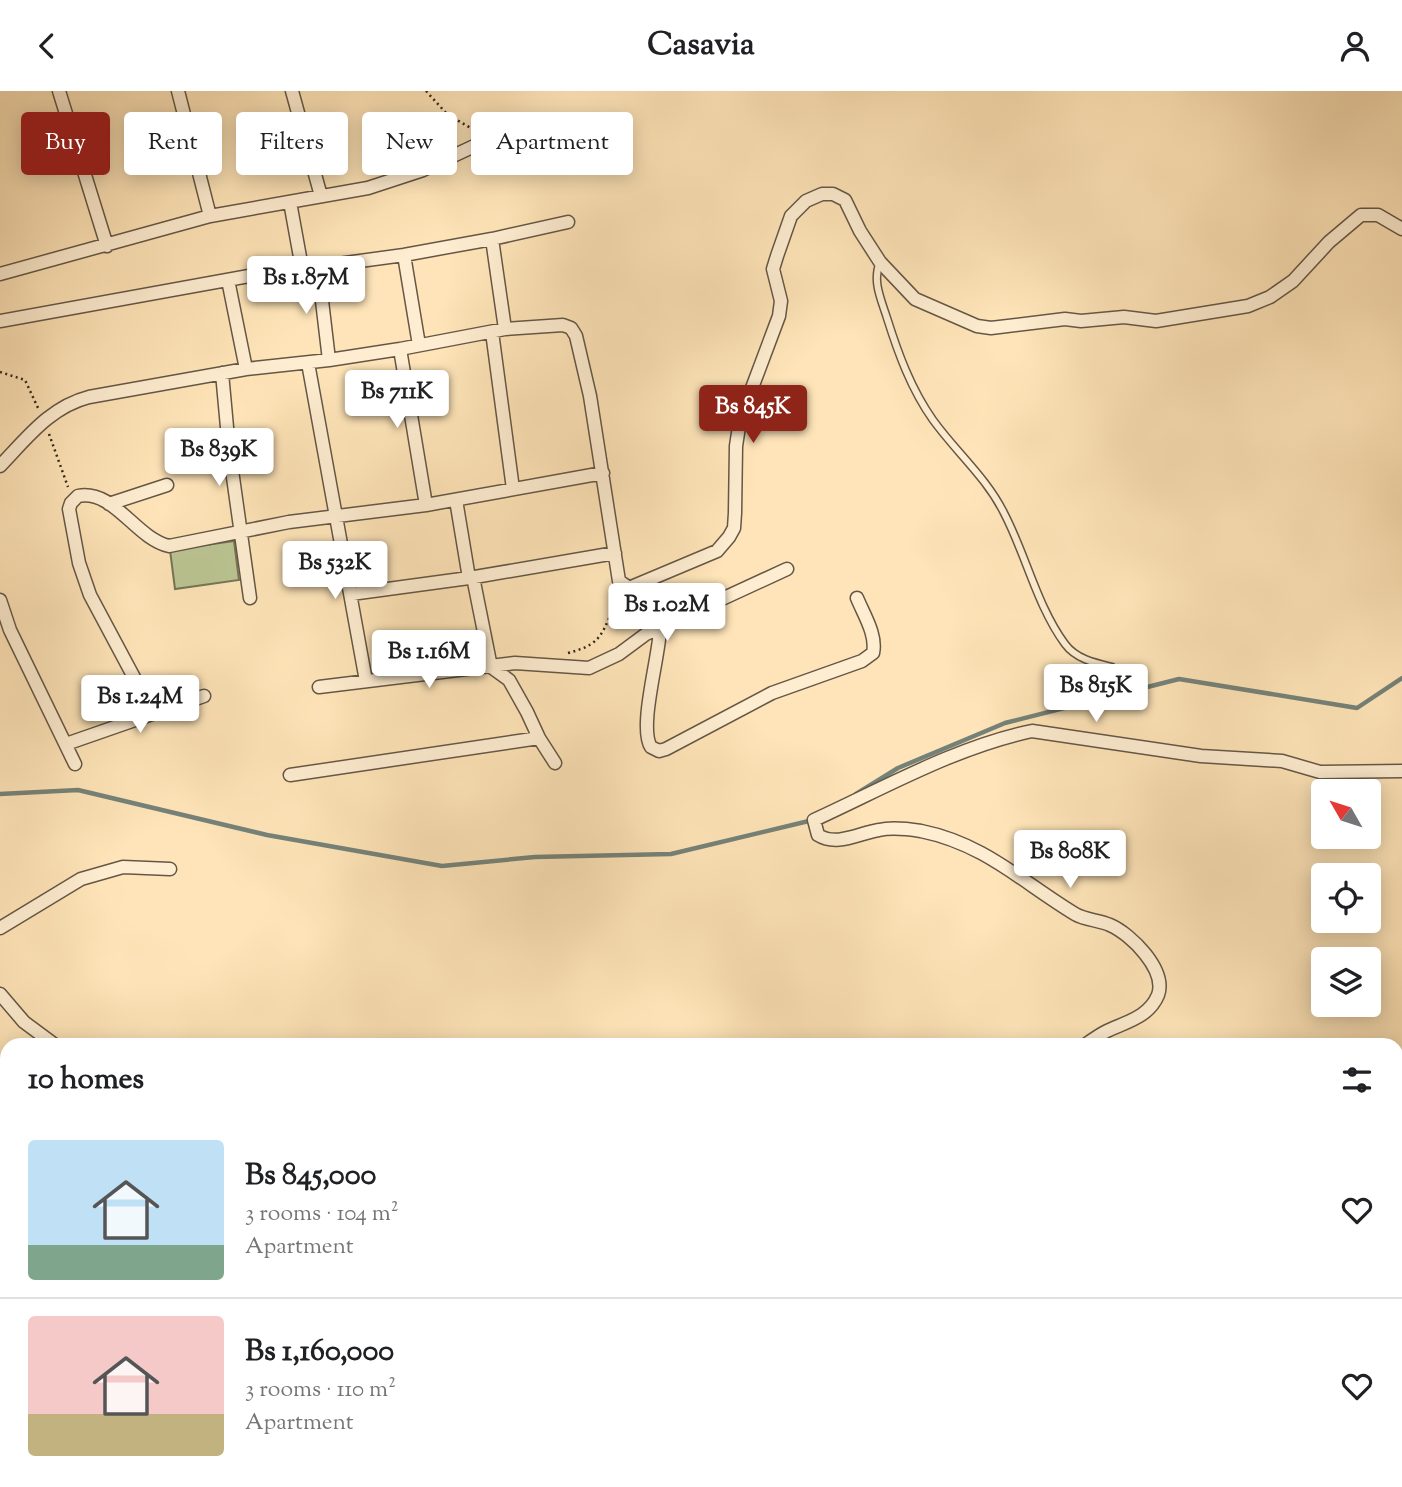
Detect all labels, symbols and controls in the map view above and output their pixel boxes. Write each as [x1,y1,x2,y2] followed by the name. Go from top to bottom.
[647,23,755,69] text: Casavia
[28,27,66,65] icon: back
[1336,27,1374,65] icon: person
[21,112,110,175] chip: Buy
[124,112,222,175] chip: Rent
[236,112,348,175] chip: Filters
[362,112,457,175] chip: New
[471,112,633,175] chip: Apartment
[234,257,378,316] pin: Bs 1.87M
[263,262,349,295] text: Bs 1.87M
[332,371,462,430] pin: Bs 711K
[361,376,433,409] text: Bs 711K
[688,385,818,445] pin: Bs 845K
[715,391,791,424] text: Bs 845K
[154,429,284,488] pin: Bs 839K
[181,434,257,467] text: Bs 839K
[270,541,400,601] pin: Bs 532K
[298,547,372,580] text: Bs 532K
[595,583,739,643] pin: Bs 1.02M
[624,589,710,622] text: Bs 1.02M
[357,631,501,690] pin: Bs 1.16M
[388,636,470,669] text: Bs 1.16M
[1031,665,1161,724] pin: Bs 815K
[1060,670,1132,703] text: Bs 815K
[68,675,212,735] pin: Bs 1.24M
[97,681,183,714] text: Bs 1.24M
[1311,779,1381,849] north arrow
[1311,779,1381,1017] map controls
[1005,831,1135,890] pin: Bs 808K
[1030,836,1110,869] text: Bs 808K
[1311,863,1381,933] button: locate
[1311,947,1381,1017] button: layers
[28,1059,144,1102] text: 10 homes
[1338,1061,1376,1099] icon: filters
[245,1155,376,1198] text: Bs 845,000
[84,1168,168,1252] icon: home
[1338,1191,1376,1229] icon: heart
[245,1198,399,1231] text: 3 rooms · 104 m²
[245,1231,354,1264] text: Apartment
[245,1331,394,1374] text: Bs 1,160,000
[84,1344,168,1428] icon: home
[1338,1367,1376,1405] icon: heart
[245,1374,396,1407] text: 3 rooms · 110 m²
[245,1407,354,1440] text: Apartment

